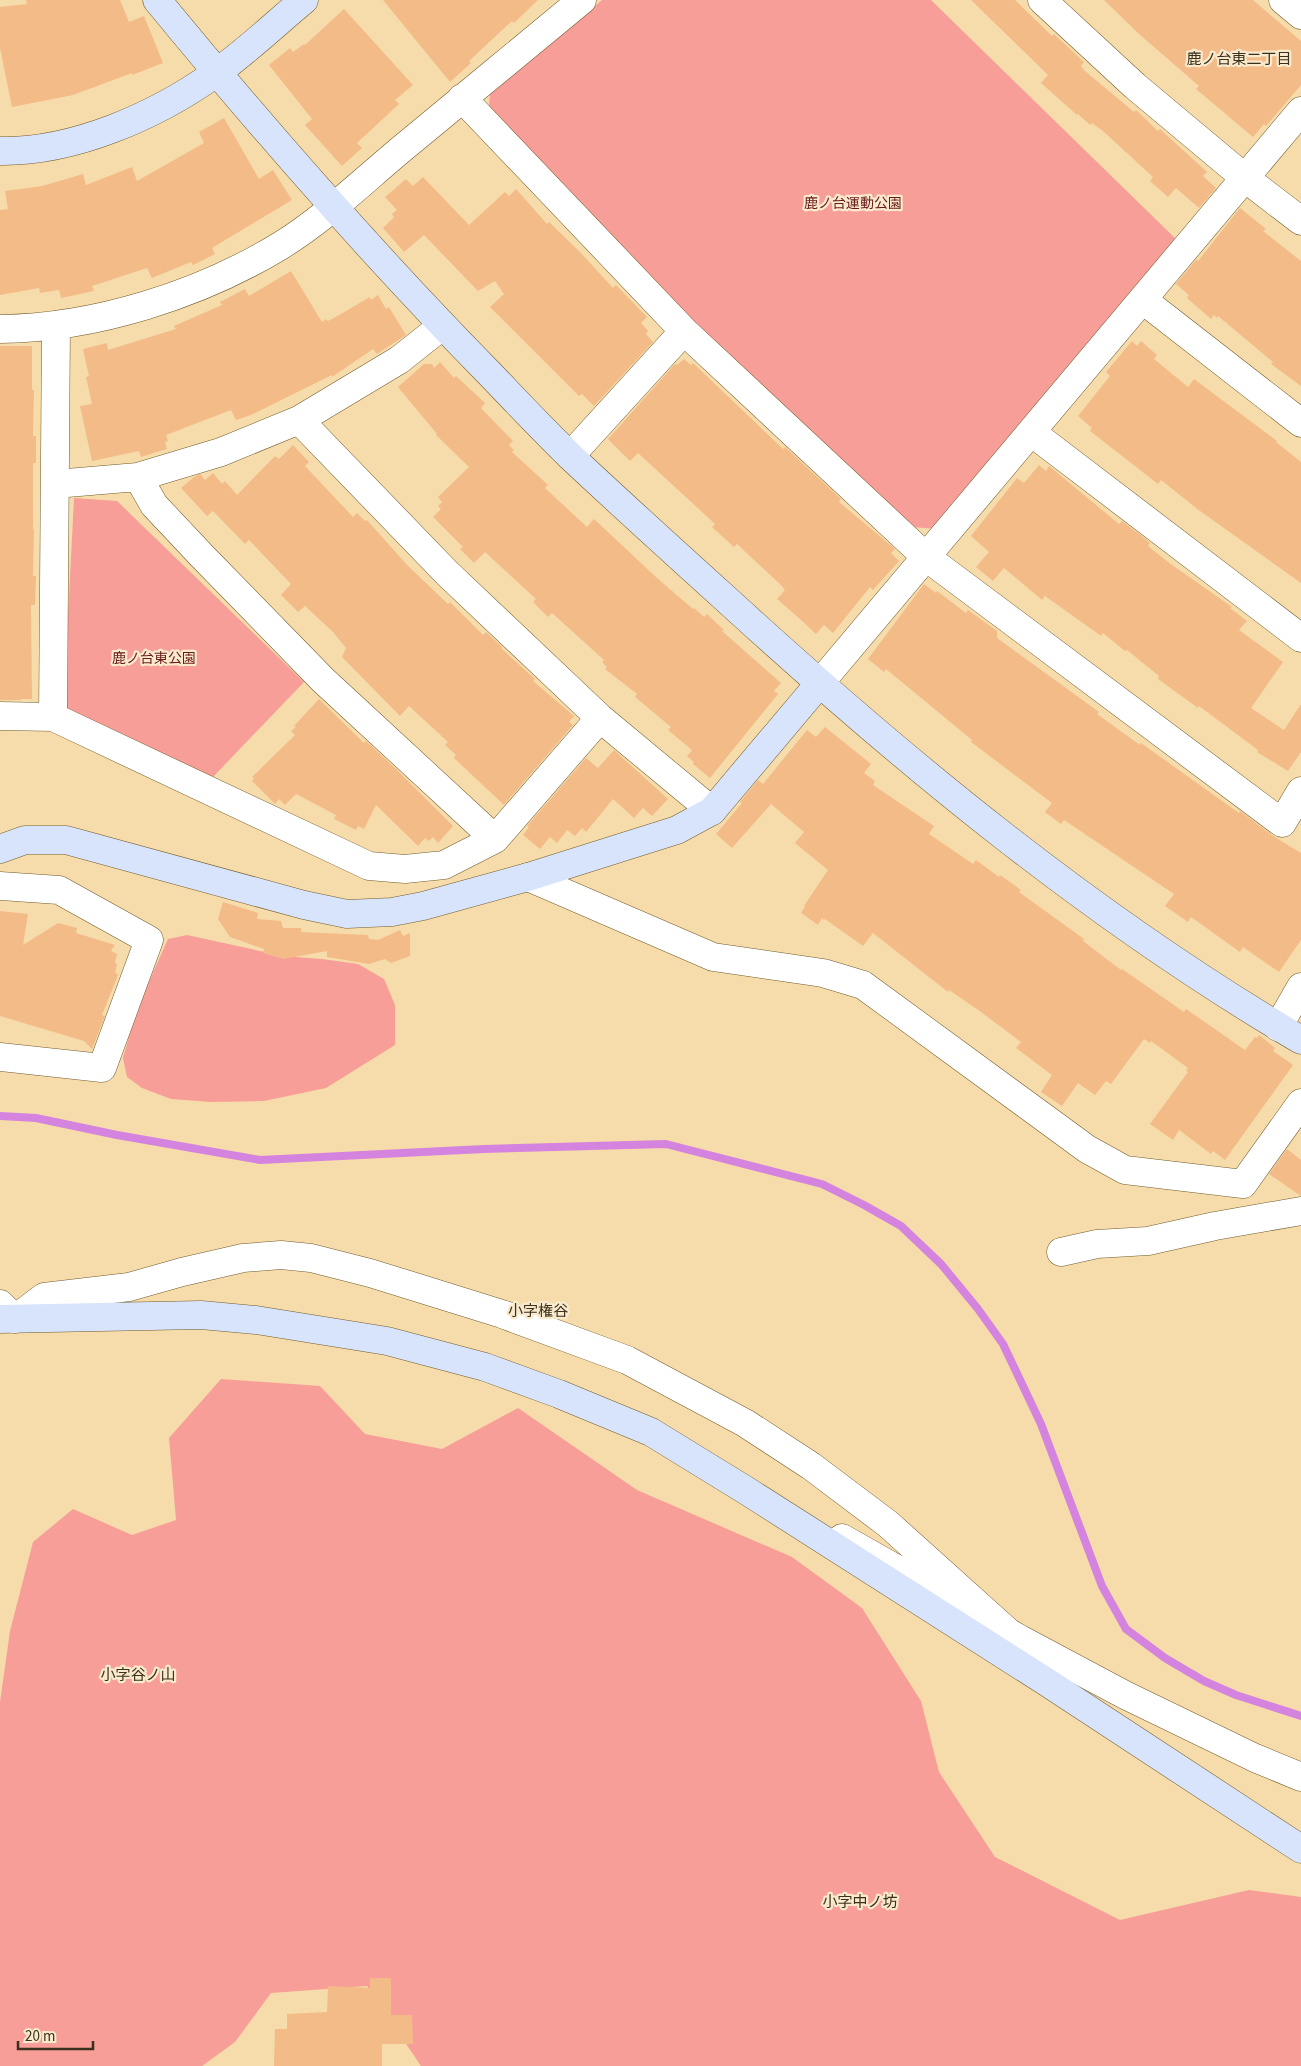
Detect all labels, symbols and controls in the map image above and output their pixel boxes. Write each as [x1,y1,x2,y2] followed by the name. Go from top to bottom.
[1186,49,1292,70] district label: 鹿ノ台東二丁目
[804,194,902,214] park label: 鹿ノ台運動公園
[112,649,196,669] park label: 鹿ノ台東公園
[508,1301,568,1322] district label: 小字権谷
[100,1665,176,1686] district label: 小字谷ノ山
[822,1892,898,1913] district label: 小字中ノ坊
[18,2018,92,2050] scale bar
[25,2026,55,2047] text: 20 m

